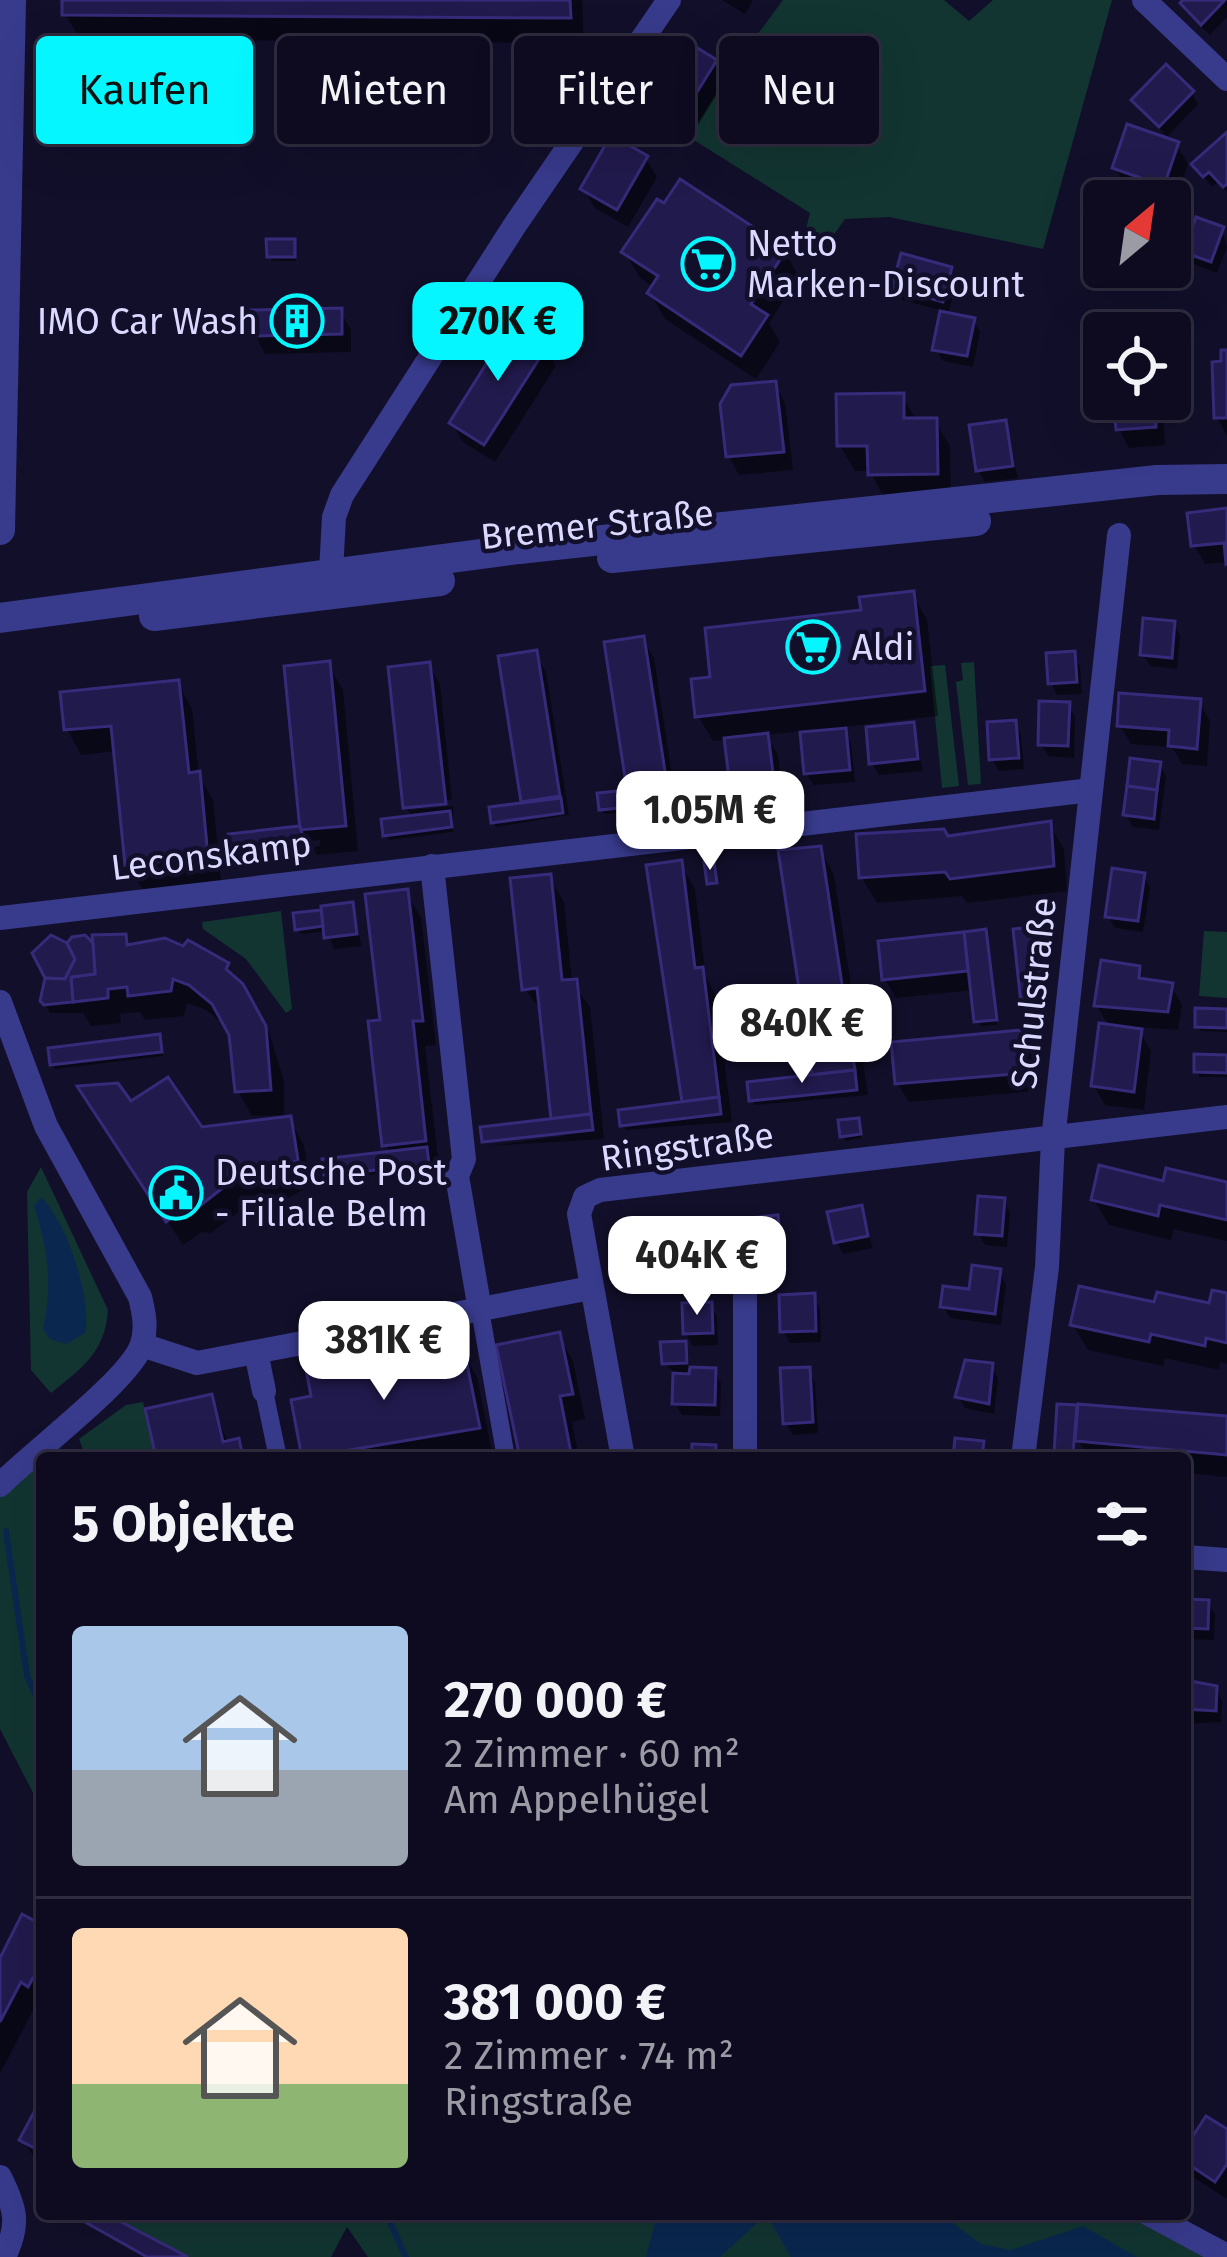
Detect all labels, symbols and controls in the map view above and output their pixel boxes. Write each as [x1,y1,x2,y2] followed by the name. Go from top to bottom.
[36,36,253,144] chip: Kaufen
[277,36,490,144] chip: Mieten
[514,36,695,144] chip: Filter
[719,36,879,144] chip: Neu
[1083,180,1191,288] north arrow
[1083,180,1191,420] map controls
[747,222,1025,307] place label: Netto Marken-Discount
[680,236,736,292] supermarket icon: Netto Marken-Discount
[400,282,596,384] pin: 270K €
[269,293,325,349] building icon: IMO Car Wash
[439,298,557,344] text: 270K €
[37,300,258,344] place label: IMO Car Wash
[1083,312,1191,420] button: locate
[478,491,716,559] street label: Bremer Straße
[785,619,841,675] supermarket icon: Aldi
[852,626,915,670] place label: Aldi
[599,771,821,873] pin: 1.05M €
[643,787,777,833] text: 1.05M €
[108,822,314,890] street label: Leconskamp
[1002,895,1066,1091] street label: Schulstraße
[704,984,900,1086] pin: 840K €
[740,1000,864,1046] text: 840K €
[598,1113,777,1181] street label: Ringstraße
[215,1151,447,1236] place label: Deutsche Post - Filiale Belm
[148,1165,204,1221] public building icon: Deutsche Post - Filiale Belm
[599,1216,795,1318] pin: 404K €
[635,1232,759,1278] text: 404K €
[286,1301,482,1403] pin: 381K €
[326,1317,442,1363] text: 381K €
[1089,1491,1155,1557] icon: filters
[72,1493,295,1555] text: 5 Objekte
[444,1669,667,1731] text: 270 000 €
[168,1674,312,1818] icon: home
[444,1731,740,1777] text: 2 Zimmer · 60 m²
[444,1777,709,1823] text: Am Appelhügel
[444,1971,666,2033] text: 381 000 €
[168,1976,312,2120] icon: home
[444,2033,734,2079] text: 2 Zimmer · 74 m²
[444,2079,633,2125] text: Ringstraße

